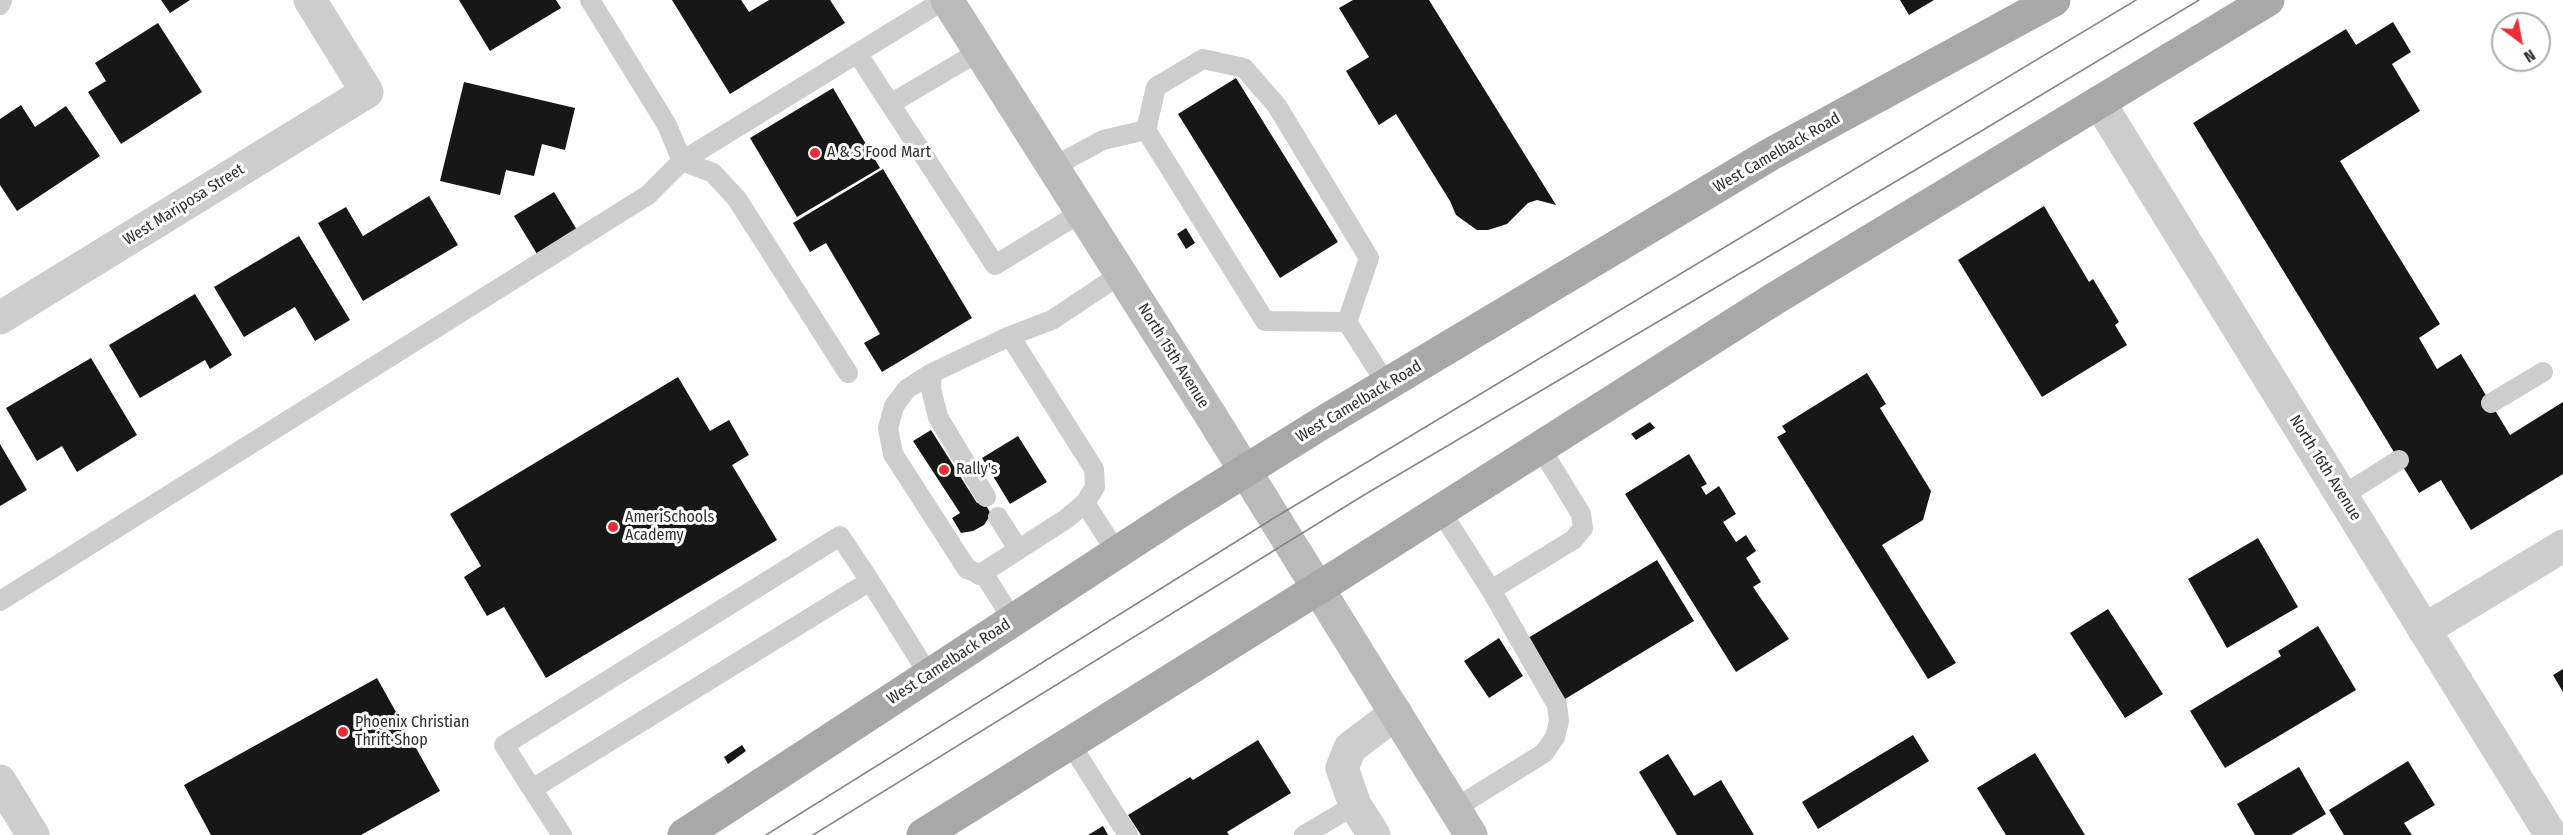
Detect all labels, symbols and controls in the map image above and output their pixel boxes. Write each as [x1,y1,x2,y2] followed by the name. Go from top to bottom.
[2491,12,2551,72] north arrow
[2521,45,2539,67] text: N
[1710,109,1844,197] street label: West Camelback Road
[827,143,931,163] place label: A & S Food Mart
[808,146,822,160] marker: A & S Food Mart
[120,160,248,250] street label: West Mariposa Street
[1133,300,1213,412] street label: North 15th Avenue
[1293,357,1425,447] street label: West Camelback Road
[2285,412,2365,524] street label: North 16th Avenue
[956,460,998,480] place label: Rally's
[937,463,951,477] marker: Rally's
[625,508,714,546] place label: AmeriSchools Academy
[606,520,620,534] marker: AmeriSchools Academy
[884,615,1014,709] street label: West Camelback Road
[355,713,469,751] place label: Phoenix Christian Thrift Shop
[336,725,350,739] marker: Phoenix Christian Thrift Shop

